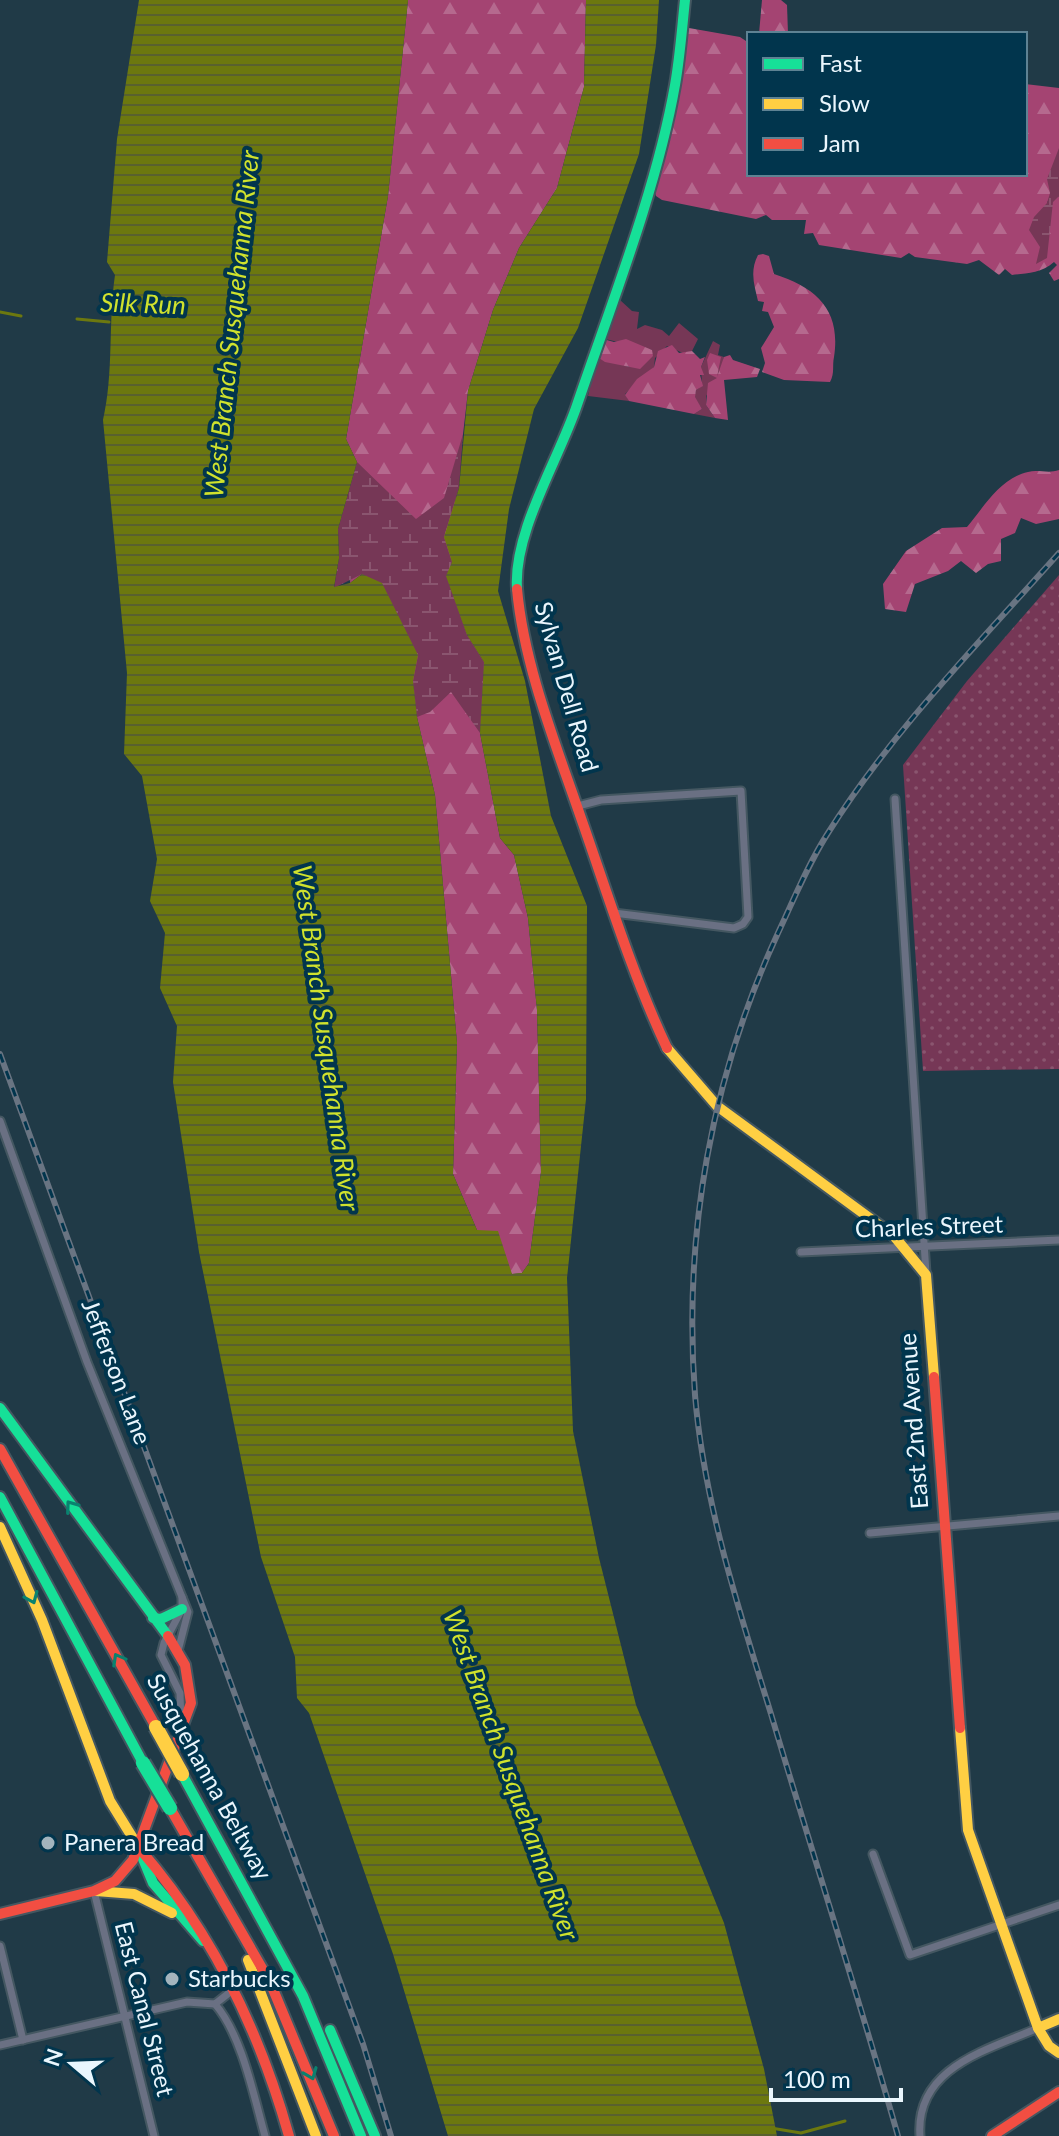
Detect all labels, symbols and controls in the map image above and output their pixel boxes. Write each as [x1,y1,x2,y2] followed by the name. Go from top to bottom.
[747,32,1027,176] legend
[819,48,862,77] text: Fast
[819,88,870,117] text: Slow
[819,128,860,157] text: Jam
[197,148,265,499] water label: West Branch Susquehanna River
[100,286,186,320] water label: Silk Run
[529,598,606,775] street label: Sylvan Dell Road
[287,863,367,1214] water label: West Branch Susquehanna River
[854,1208,1004,1243] street label: Charles Street
[76,1295,158,1448] street label: Jefferson Lane
[892,1332,933,1510] street label: East 2nd Avenue
[66,1500,81,1514] one-way arrow
[23,1590,39,1604] one-way arrow
[437,1605,587,1945] water label: West Branch Susquehanna River
[112,1653,128,1668] one-way arrow
[142,1668,279,1885] street label: Susquehanna Beltway
[64,1827,204,1856] place label: Panera Bread
[39,1834,57,1852] marker: Panera Bread
[110,1918,181,2099] street label: East Canal Street
[188,1963,291,1992] place label: Starbucks
[163,1970,181,1988] marker: Starbucks
[32,2024,112,2104] north arrow
[37,2045,68,2070] text: N
[771,2052,901,2102] scale bar
[783,2064,851,2093] text: 100 m
[301,2066,317,2080] one-way arrow

